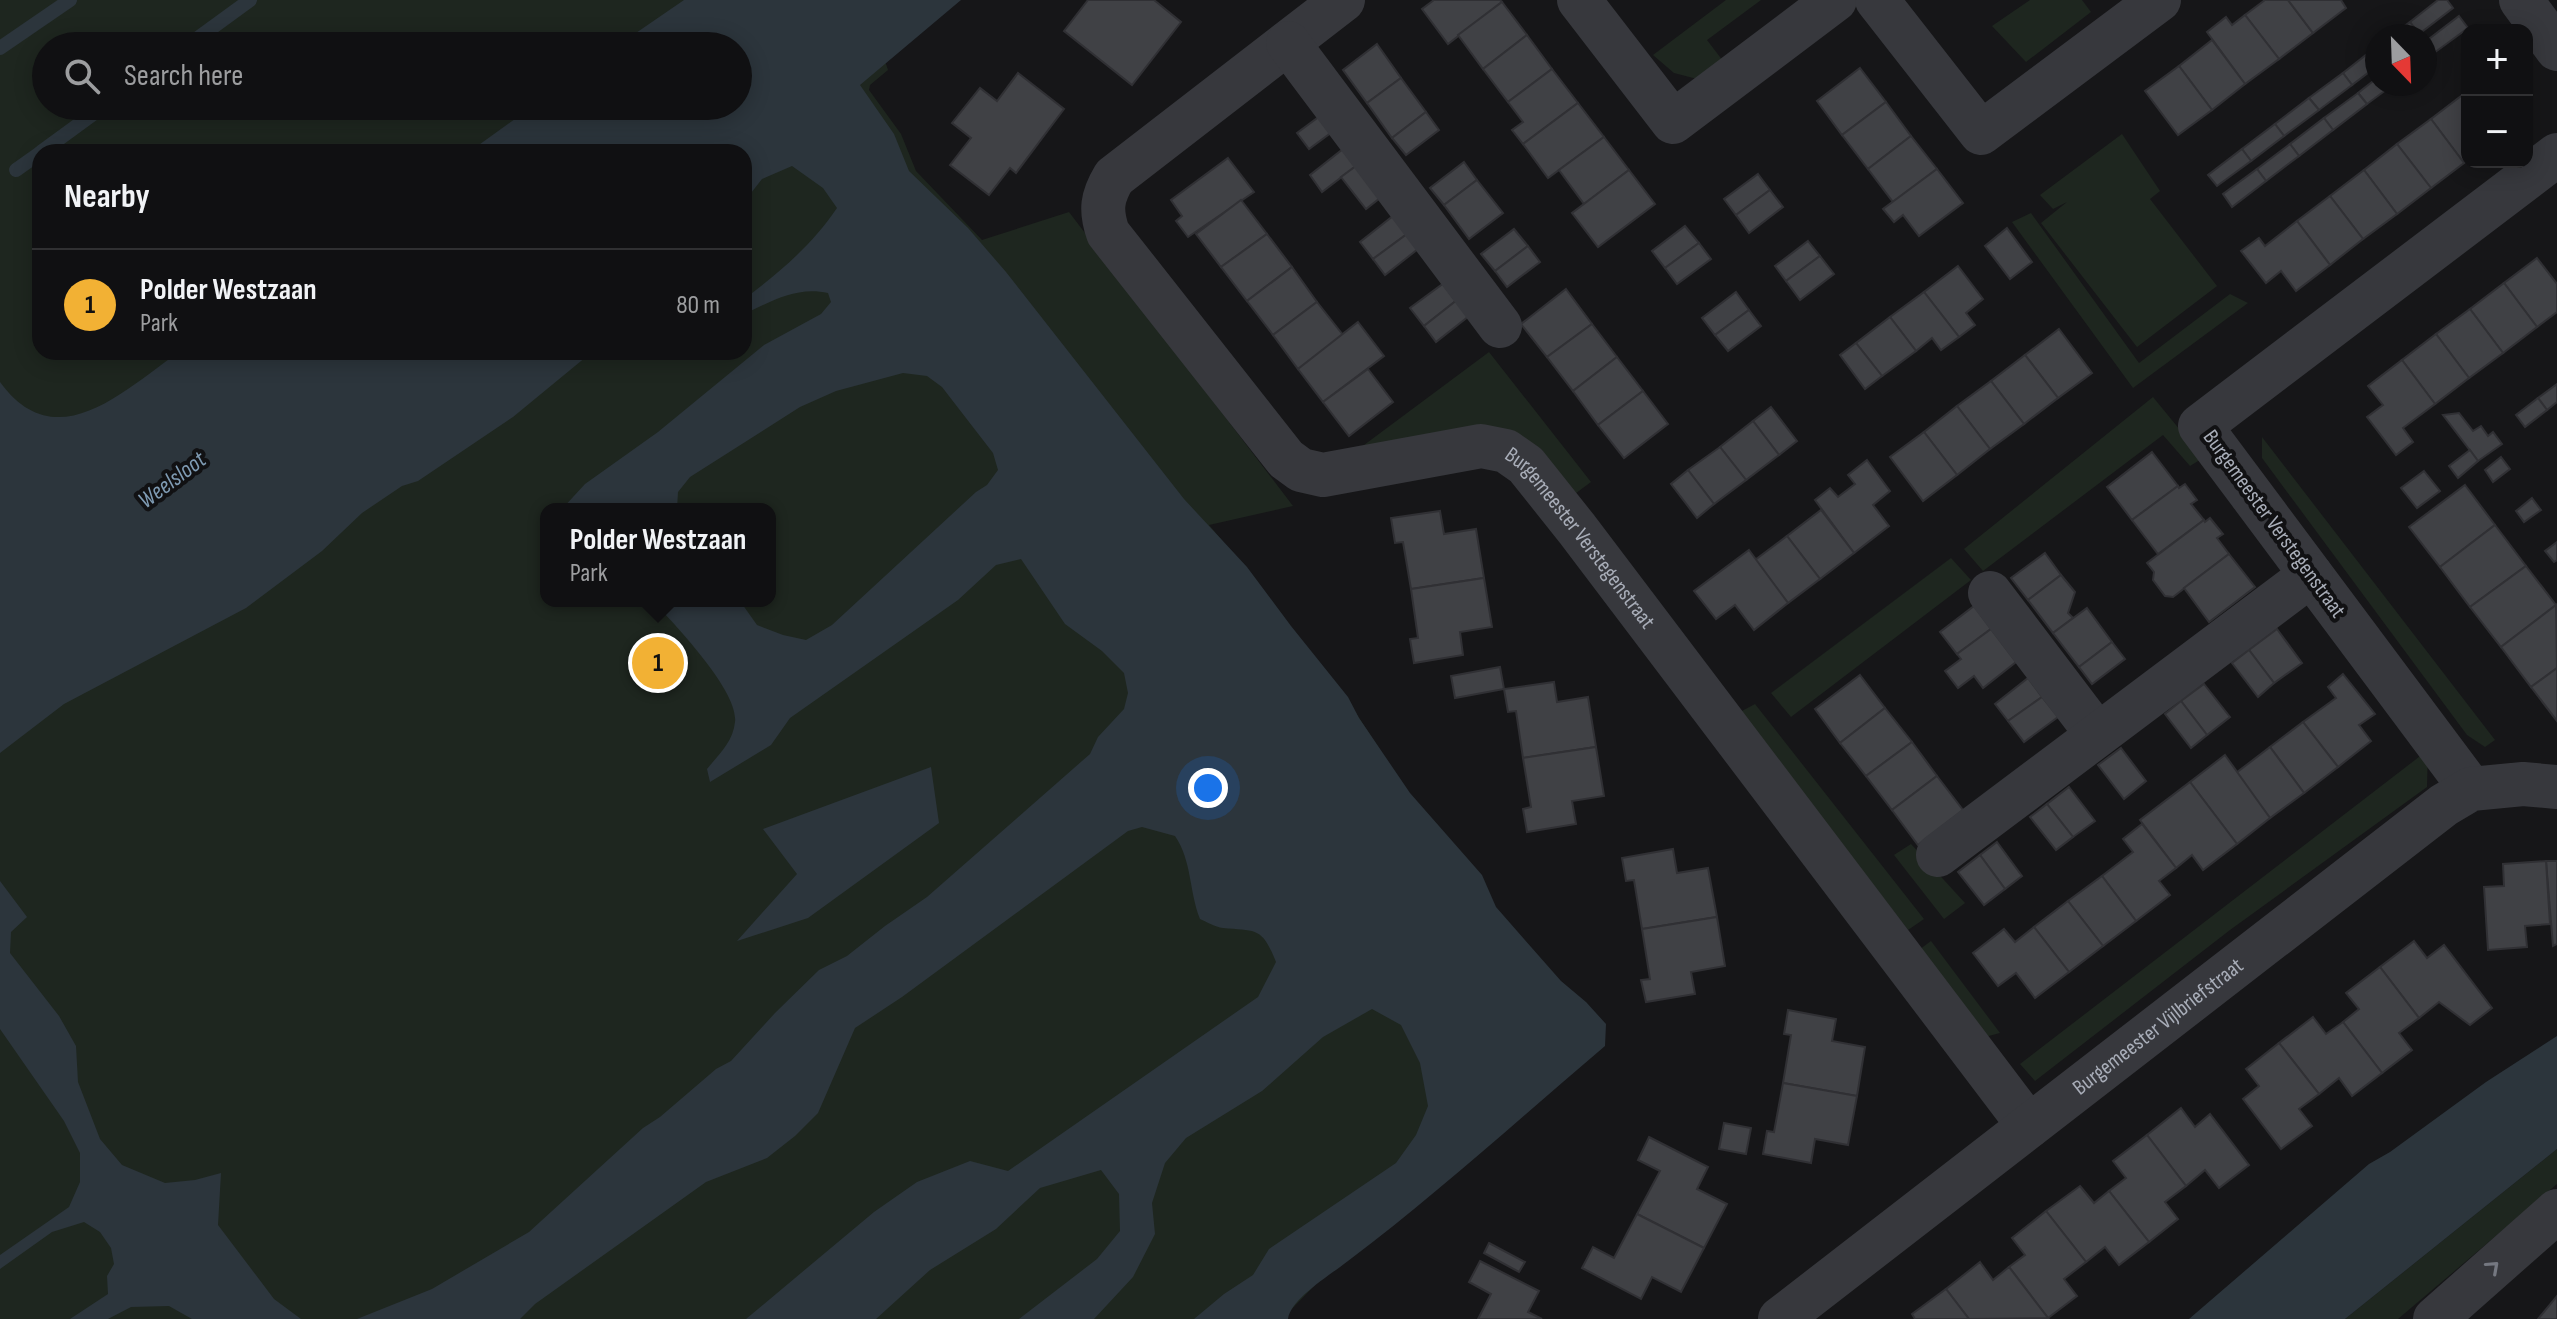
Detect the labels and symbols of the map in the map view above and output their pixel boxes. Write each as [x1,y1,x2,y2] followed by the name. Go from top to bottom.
[2365,24,2437,96] north arrow
[2197,425,2351,623] street label: Burgemeester Verstegenstraat
[1500,441,1661,634] street label: Burgemeester Verstegenstraat
[132,445,212,515] water label: Weelsloot
[632,633,684,693] pin: 1
[1188,768,1228,808] your location
[2067,952,2249,1101] street label: Burgemeester Vijlbriefstraat
[2484,1263,2499,1277] one-way arrow

